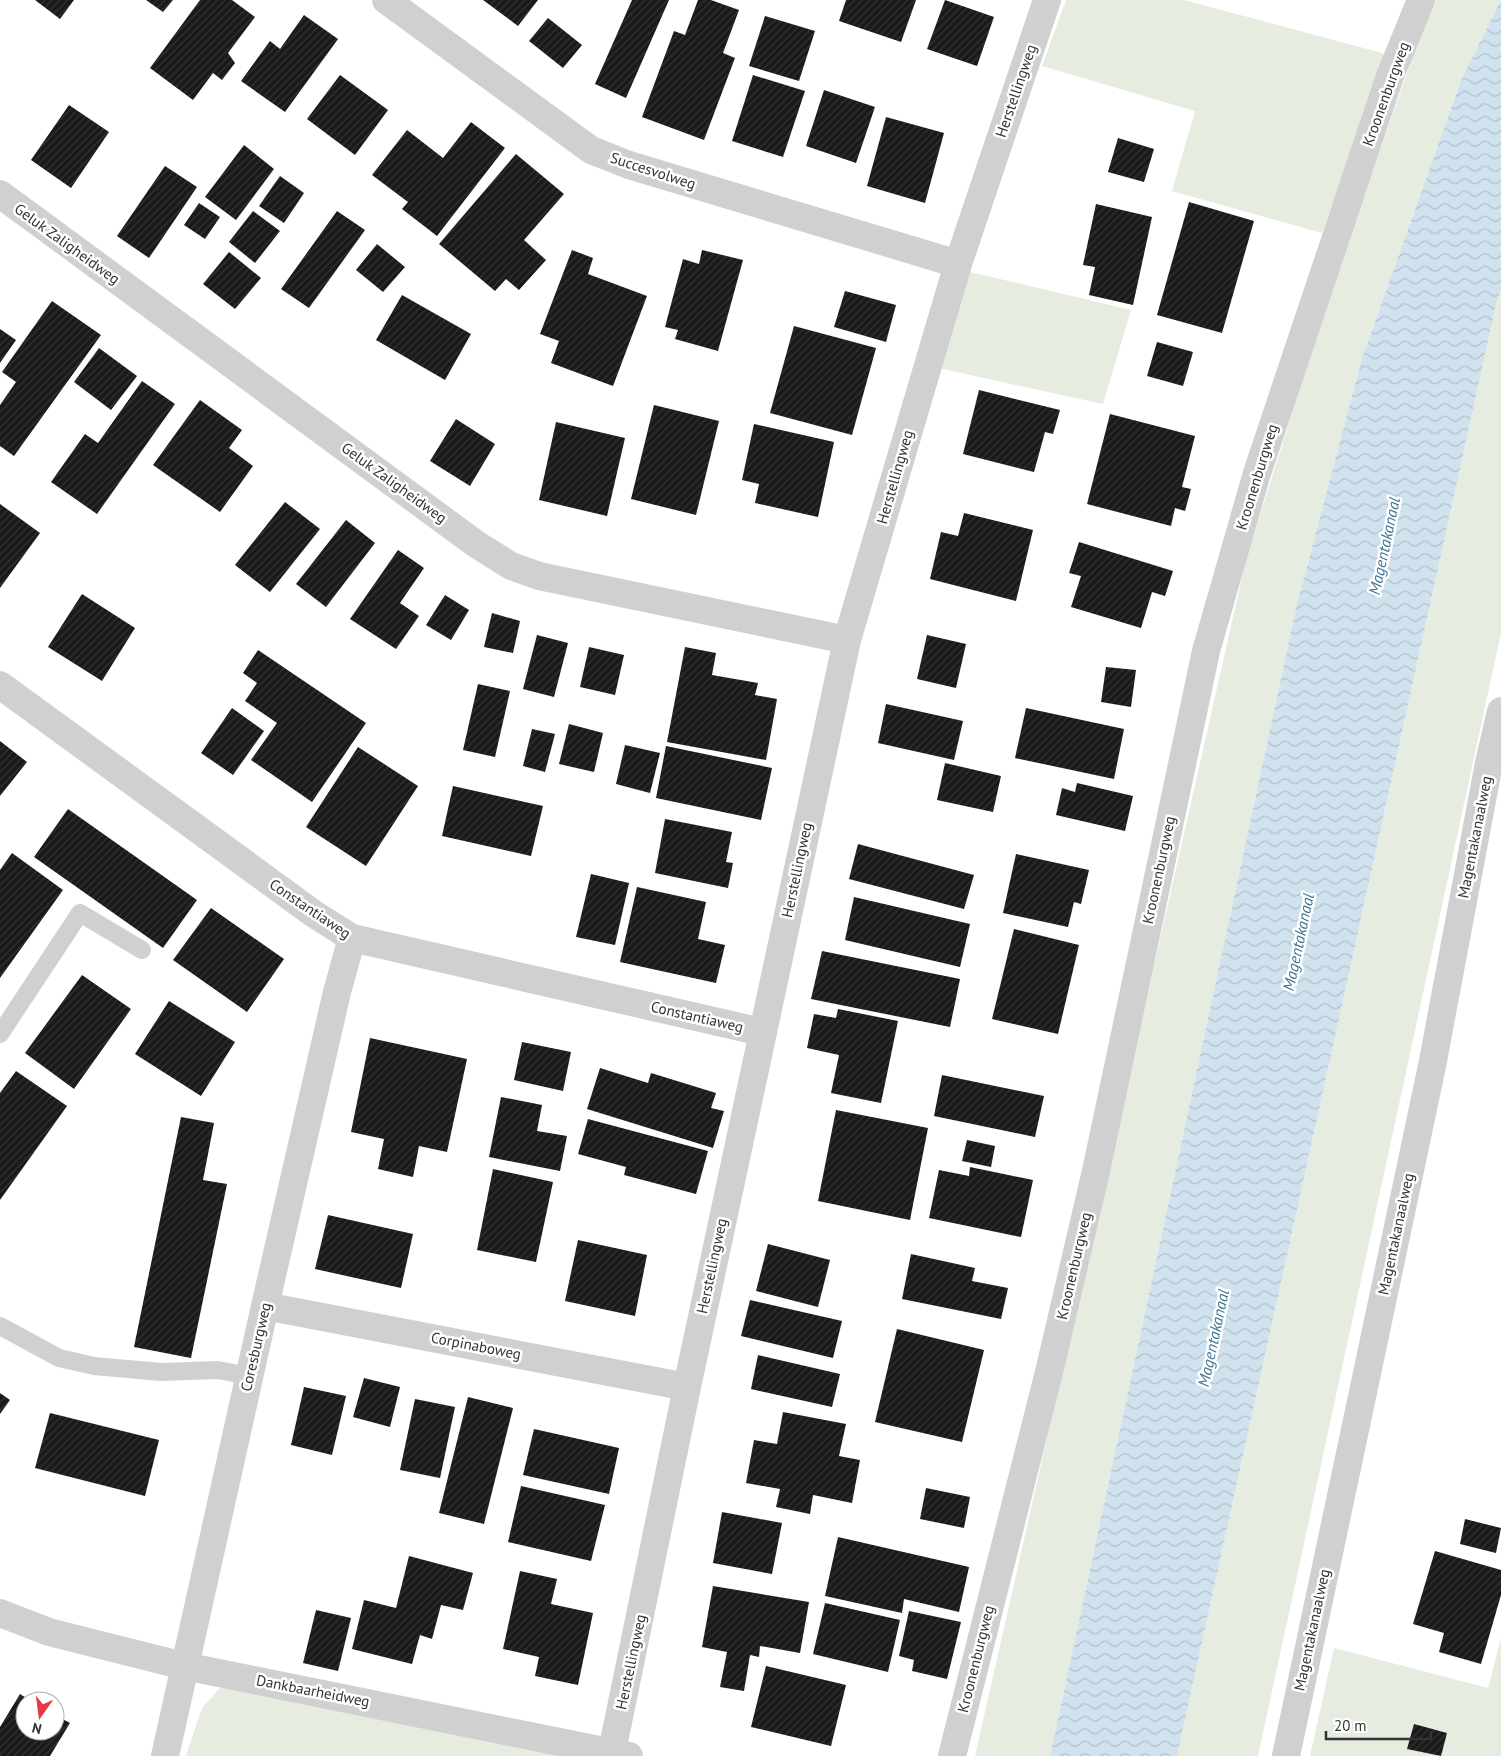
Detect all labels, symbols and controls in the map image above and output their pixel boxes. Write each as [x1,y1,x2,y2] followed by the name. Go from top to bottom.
[1358,39,1413,149] street label: Kroonenburgweg
[991,42,1040,140] street label: Herstellingweg
[608,148,698,193] street label: Succesvolweg
[11,199,124,288] street label: Geluk Zaligheidweg
[1231,422,1282,532] street label: Kroonenburgweg
[872,428,917,526] street label: Herstellingweg
[338,438,451,527] street label: Geluk Zaligheidweg
[1364,495,1404,597] water label: Magentakanaal
[1453,774,1496,900] street label: Magentakanaalweg
[1138,814,1179,926] street label: Kroonenburgweg
[777,820,816,919] street label: Herstellingweg
[266,874,355,943] street label: Constantiaweg
[1278,891,1318,993] water label: Magentakanaal
[649,997,745,1036] street label: Constantiaweg
[1373,1171,1418,1297] street label: Magentakanaalweg
[1052,1210,1095,1321] street label: Kroonenburgweg
[692,1216,731,1315] street label: Herstellingweg
[1193,1287,1233,1389] water label: Magentakanaal
[236,1301,275,1393] street label: Coresburgweg
[429,1327,523,1364] street label: Corpinaboweg
[1289,1567,1334,1693] street label: Magentakanaalweg
[953,1603,998,1714] street label: Kroonenburgweg
[611,1612,650,1711] street label: Herstellingweg
[255,1670,371,1711] street label: Dankbaarheidweg
[15,1691,65,1741] north arrow
[1326,1708,1431,1740] scale bar
[1334,1716,1367,1735] text: 20 m
[30,1719,43,1738] text: N

